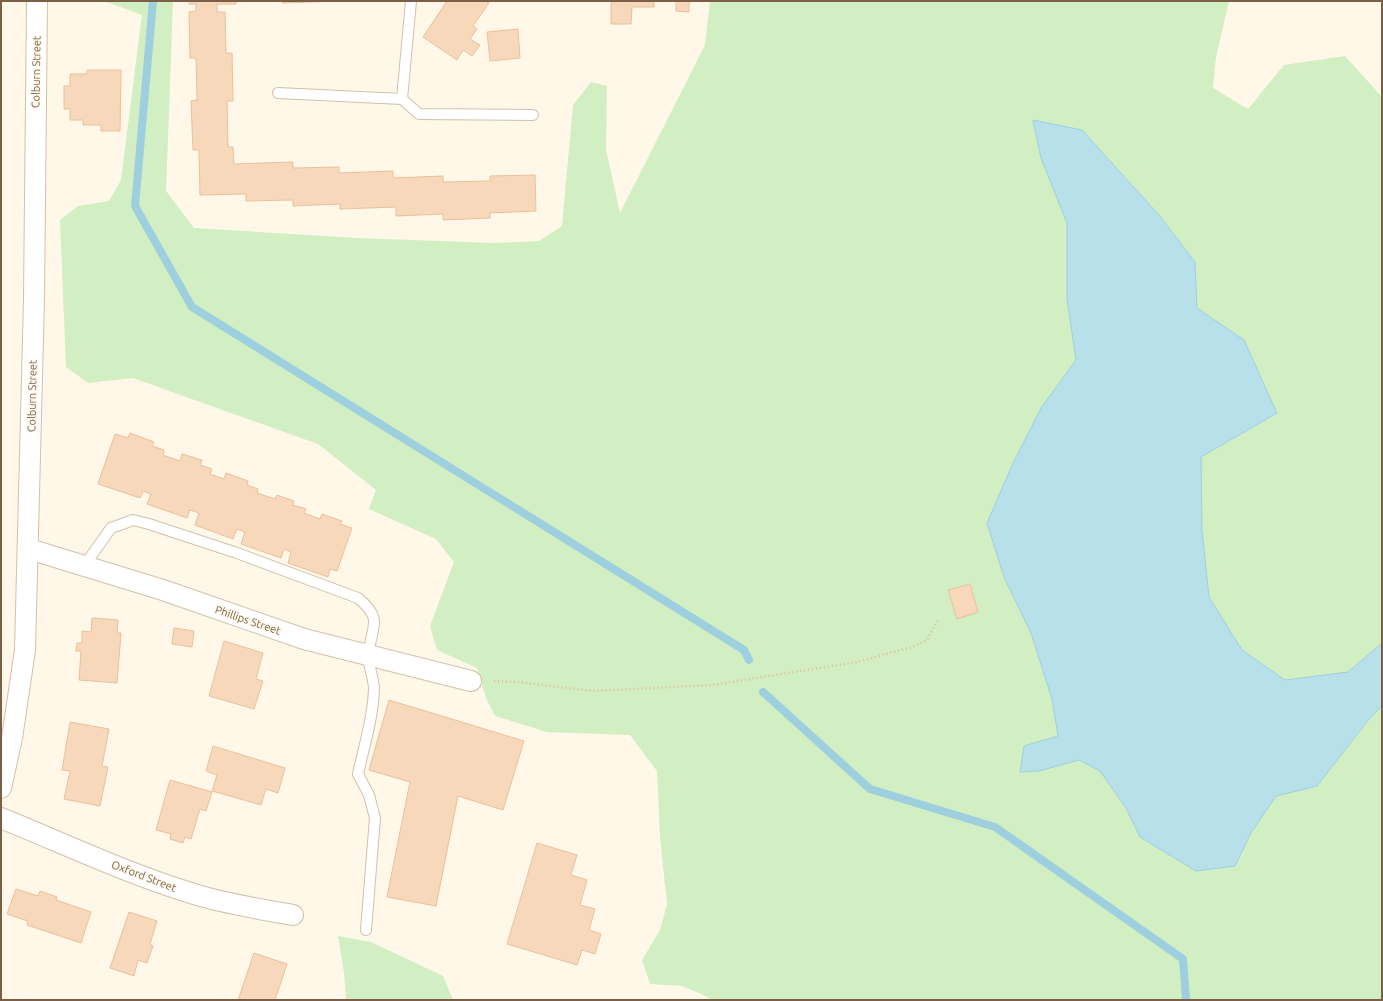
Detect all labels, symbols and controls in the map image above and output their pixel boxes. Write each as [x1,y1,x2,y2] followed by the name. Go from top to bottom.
[29,35,43,108] street label: Colburn Street
[25,359,39,432] street label: Colburn Street
[214,603,283,637] street label: Phillips Street
[110,858,179,894] street label: Oxford Street

